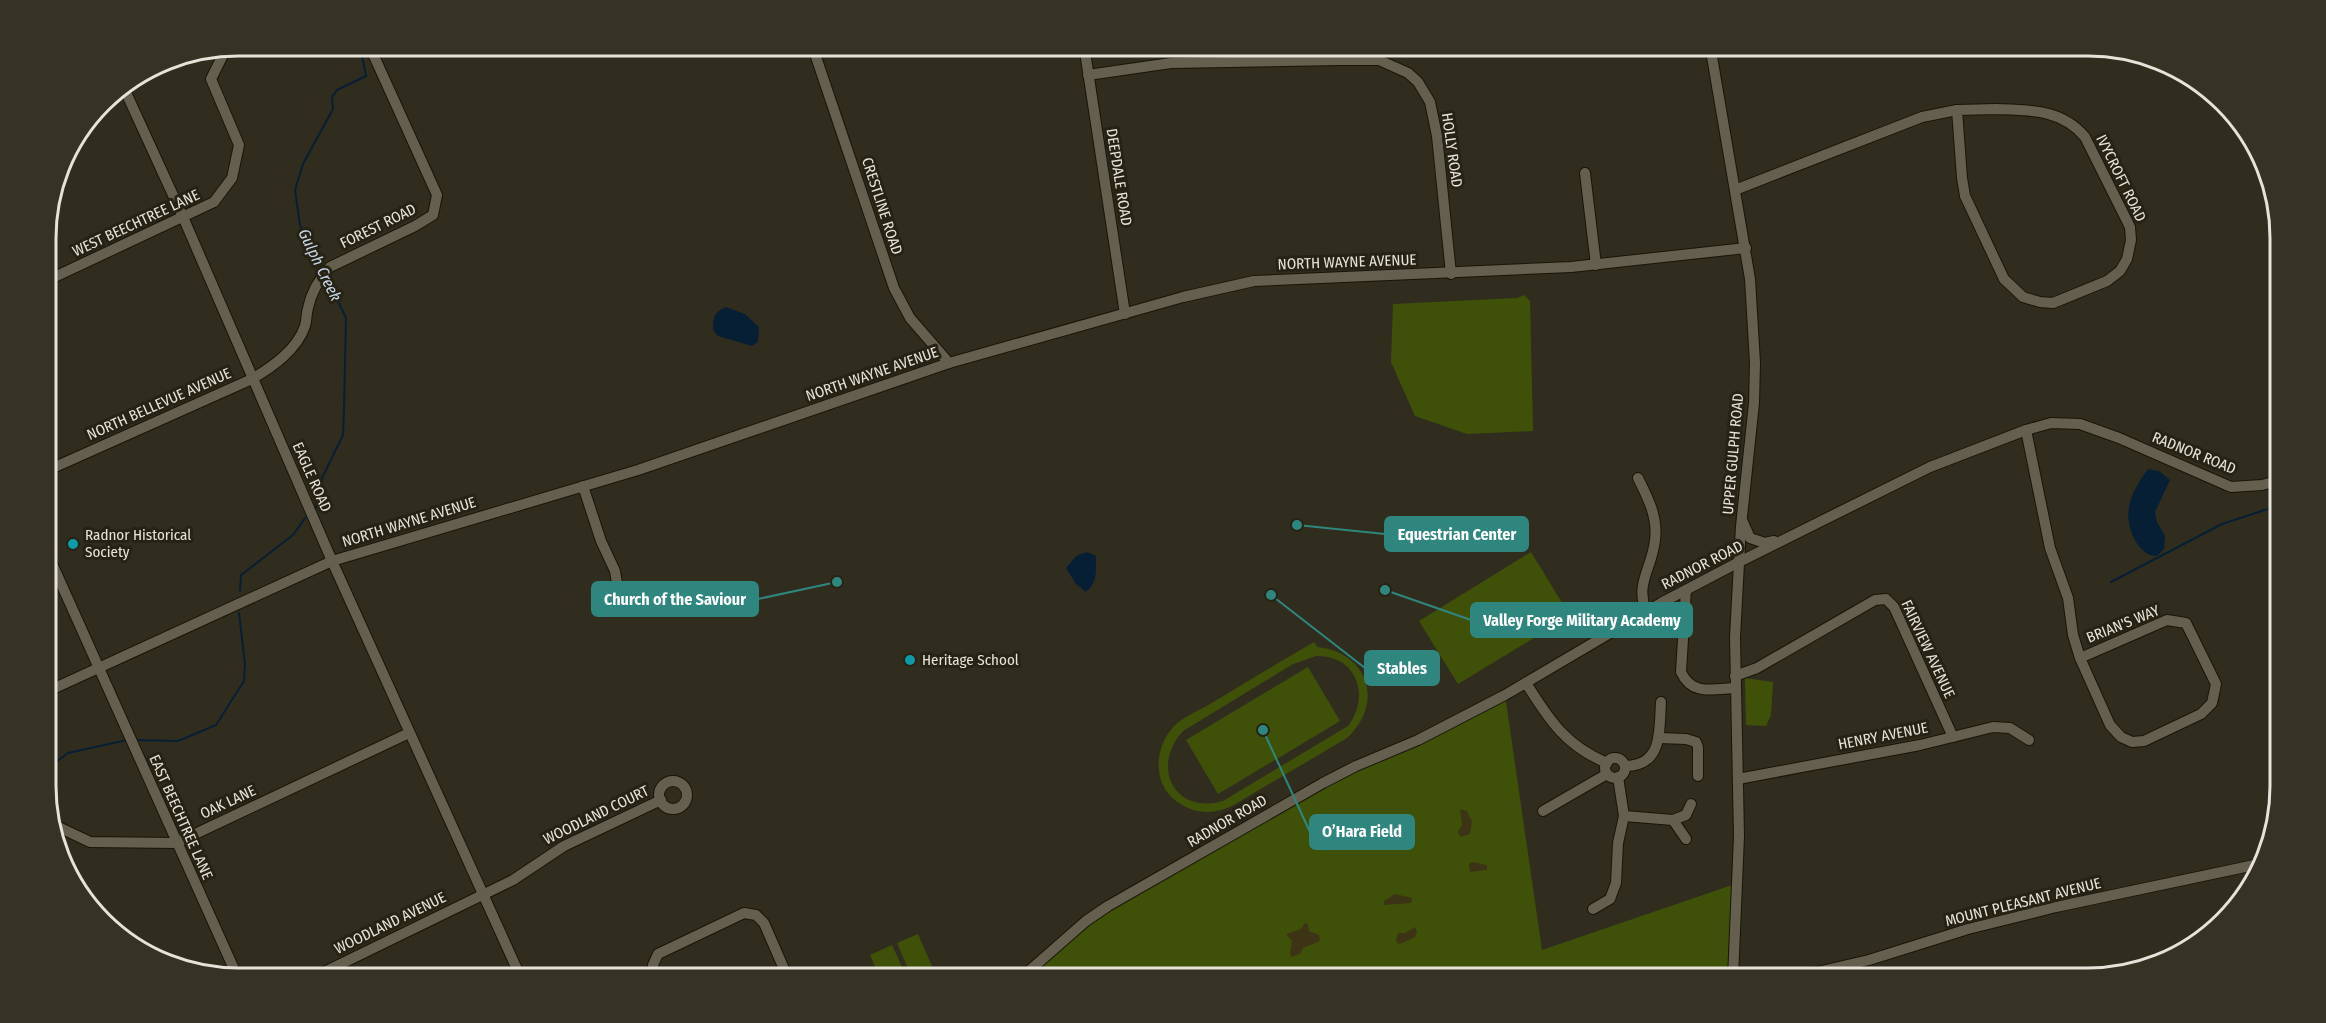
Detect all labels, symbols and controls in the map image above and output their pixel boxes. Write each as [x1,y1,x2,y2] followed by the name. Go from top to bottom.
[1438,111,1466,189] street label: HOLLY ROAD
[1102,127,1136,227] street label: DEEPDALE ROAD
[2092,132,2150,224] street label: IVYCROFT ROAD
[858,155,906,257] street label: CRESTLINE ROAD
[70,186,202,260] street label: WEST BEECHTREE LANE
[337,200,419,252] street label: FOREST ROAD
[294,226,346,304] water label: Gulph Creek
[1277,251,1417,273] street label: NORTH WAYNE AVENUE
[803,343,941,405] street label: NORTH WAYNE AVENUE
[84,364,234,444] street label: NORTH BELLEVUE AVENUE
[1719,393,1747,515] street label: UPPER GULPH ROAD
[2149,428,2239,478] street label: RADNOR ROAD
[289,439,335,515] street label: EAGLE ROAD
[340,493,478,551] street label: NORTH WAYNE AVENUE
[1385,517,1528,551] callout: Equestrian Center
[1398,525,1516,544] text: Equestrian Center
[85,526,191,561] place label: Radnor Historical Society
[66,537,80,551] marker: Radnor Historical Society
[1658,537,1746,593] street label: RADNOR ROAD
[592,582,758,616] callout: Church of the Saviour
[604,590,746,609] text: Church of the Saviour
[1897,597,1959,701] street label: FAIRVIEW AVENUE
[2084,601,2163,647] street label: BRIAN'S WAY
[1471,603,1692,637] callout: Valley Forge Military Academy
[1482,611,1681,630] text: Valley Forge Military Academy
[922,651,1019,669] place label: Heritage School
[1365,651,1439,685] callout: Stables
[903,653,917,667] marker: Heritage School
[1377,659,1427,678] text: Stables
[1836,718,1930,754] street label: HENRY AVENUE
[145,752,217,882] street label: EAST BEECHTREE LANE
[197,781,259,823] street label: OAK LANE
[540,782,652,848] street label: WOODLAND COURT
[1184,791,1270,851] street label: RADNOR ROAD
[1310,815,1414,849] callout: O’Hara Field
[1322,822,1402,841] text: O’Hara Field
[1943,874,2103,930] street label: MOUNT PLEASANT AVENUE
[331,888,449,958] street label: WOODLAND AVENUE

